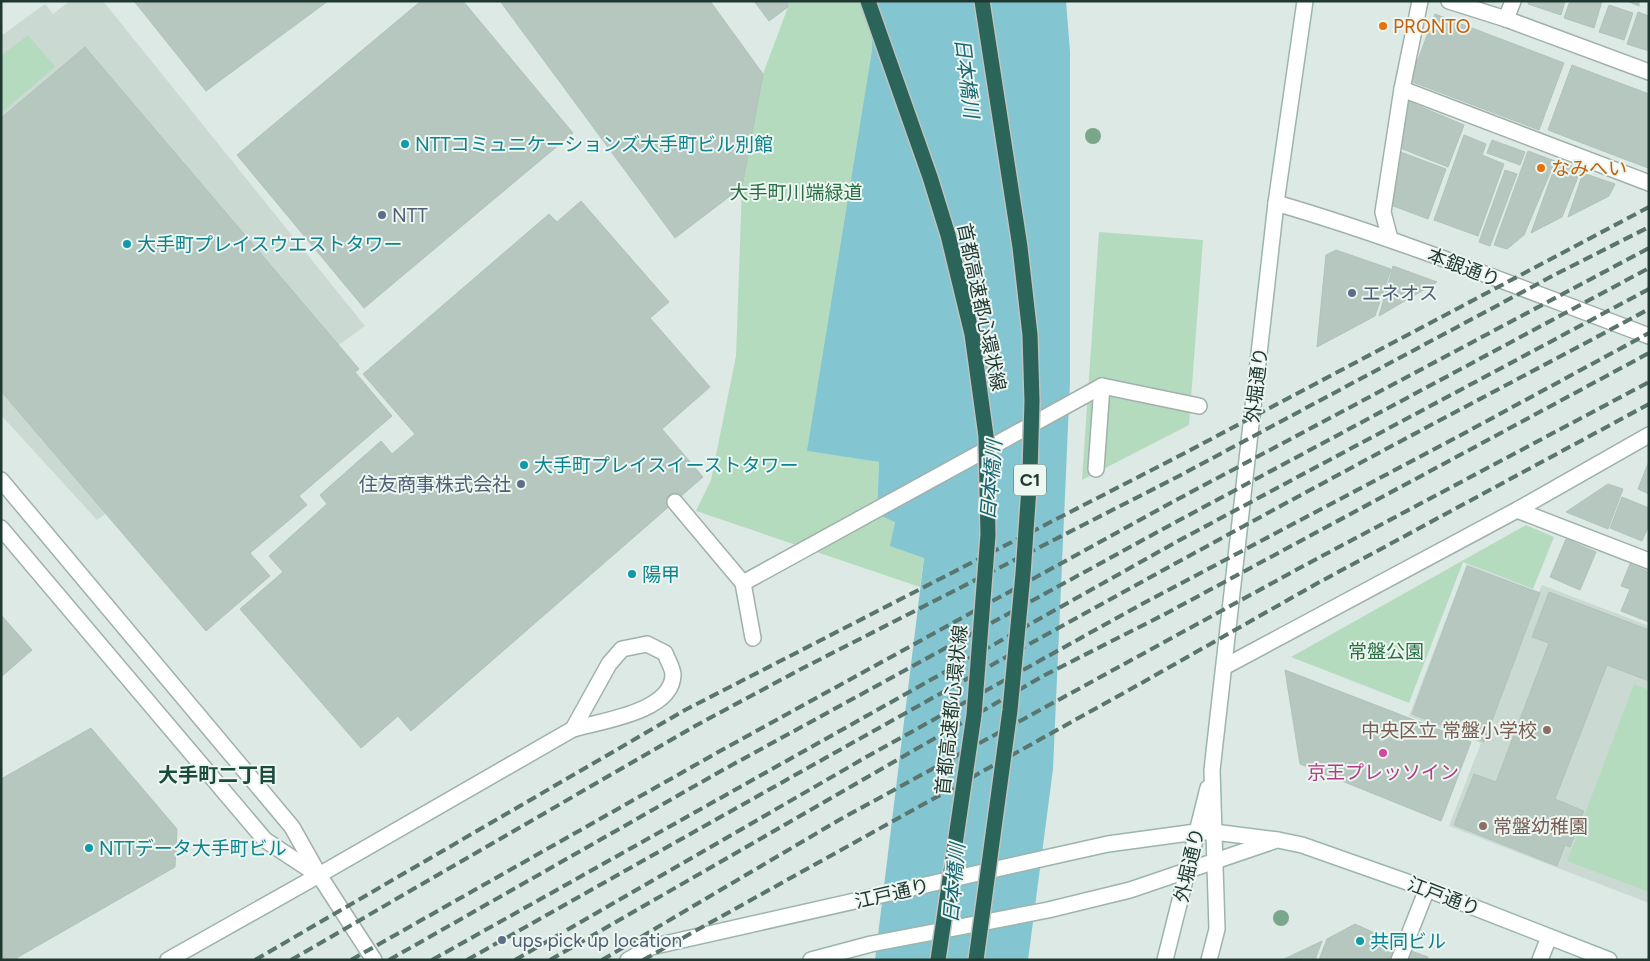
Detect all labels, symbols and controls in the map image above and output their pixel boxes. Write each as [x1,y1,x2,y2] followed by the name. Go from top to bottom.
[1393,15,1471,38] place label: PRONTO
[1377,20,1389,32] marker: PRONTO
[950,37,984,121] water label: 日本橋川
[415,133,773,156] place label: NTTコミュニケーションズ大手町ビル別館
[399,138,411,150] marker: NTTコミュニケーションズ大手町ビル別館
[1551,157,1627,180] place label: なみへい
[1535,162,1547,174] marker: なみへい
[729,181,863,204] park label: 大手町川端緑道
[392,204,428,227] place label: NTT
[376,209,388,221] marker: NTT
[952,221,1011,393] street label: 首都高速都心環状線
[137,233,402,256] place label: 大手町プレイスウエストタワー
[121,238,133,250] marker: 大手町プレイスウエストタワー
[1424,243,1503,292] street label: 本銀通り
[1362,282,1438,305] place label: エネオス
[1346,287,1358,299] marker: エネオス
[1240,346,1273,424] street label: 外堀通り
[976,437,1007,521] water label: 日本橋川
[534,454,798,477] place label: 大手町プレイスイーストタワー
[518,459,530,471] marker: 大手町プレイスイーストタワー
[1014,464,1046,496] road number: C1
[359,473,511,496] place label: 住友商事株式会社
[515,478,527,490] marker: 住友商事株式会社
[642,563,680,586] place label: 陽甲
[626,568,638,580] marker: 陽甲
[931,624,972,796] street label: 首都高速都心環状線
[1348,640,1424,663] park label: 常盤公園
[1361,719,1537,742] place label: 中央区立 常盤小学校
[1541,724,1553,736] marker: 中央区立 常盤小学校
[1377,747,1389,759] marker: 京王プレッソイン
[1307,761,1459,784] place label: 京王プレッソイン
[158,763,278,787] district label: 大手町二丁目
[1493,815,1588,838] place label: 常盤幼稚園
[1477,820,1489,832] marker: 常盤幼稚園
[1170,825,1209,905] street label: 外堀通り
[99,837,287,860] place label: NTTデータ大手町ビル
[939,840,970,924] water label: 日本橋川
[83,842,95,854] marker: NTTデータ大手町ビル
[1404,872,1483,921] street label: 江戸通り
[852,874,932,913] street label: 江戸通り
[512,929,682,952] place label: ups pick up location
[1370,930,1446,953] place label: 共同ビル
[496,934,508,946] marker: ups pick up location
[1354,935,1366,947] marker: 共同ビル

